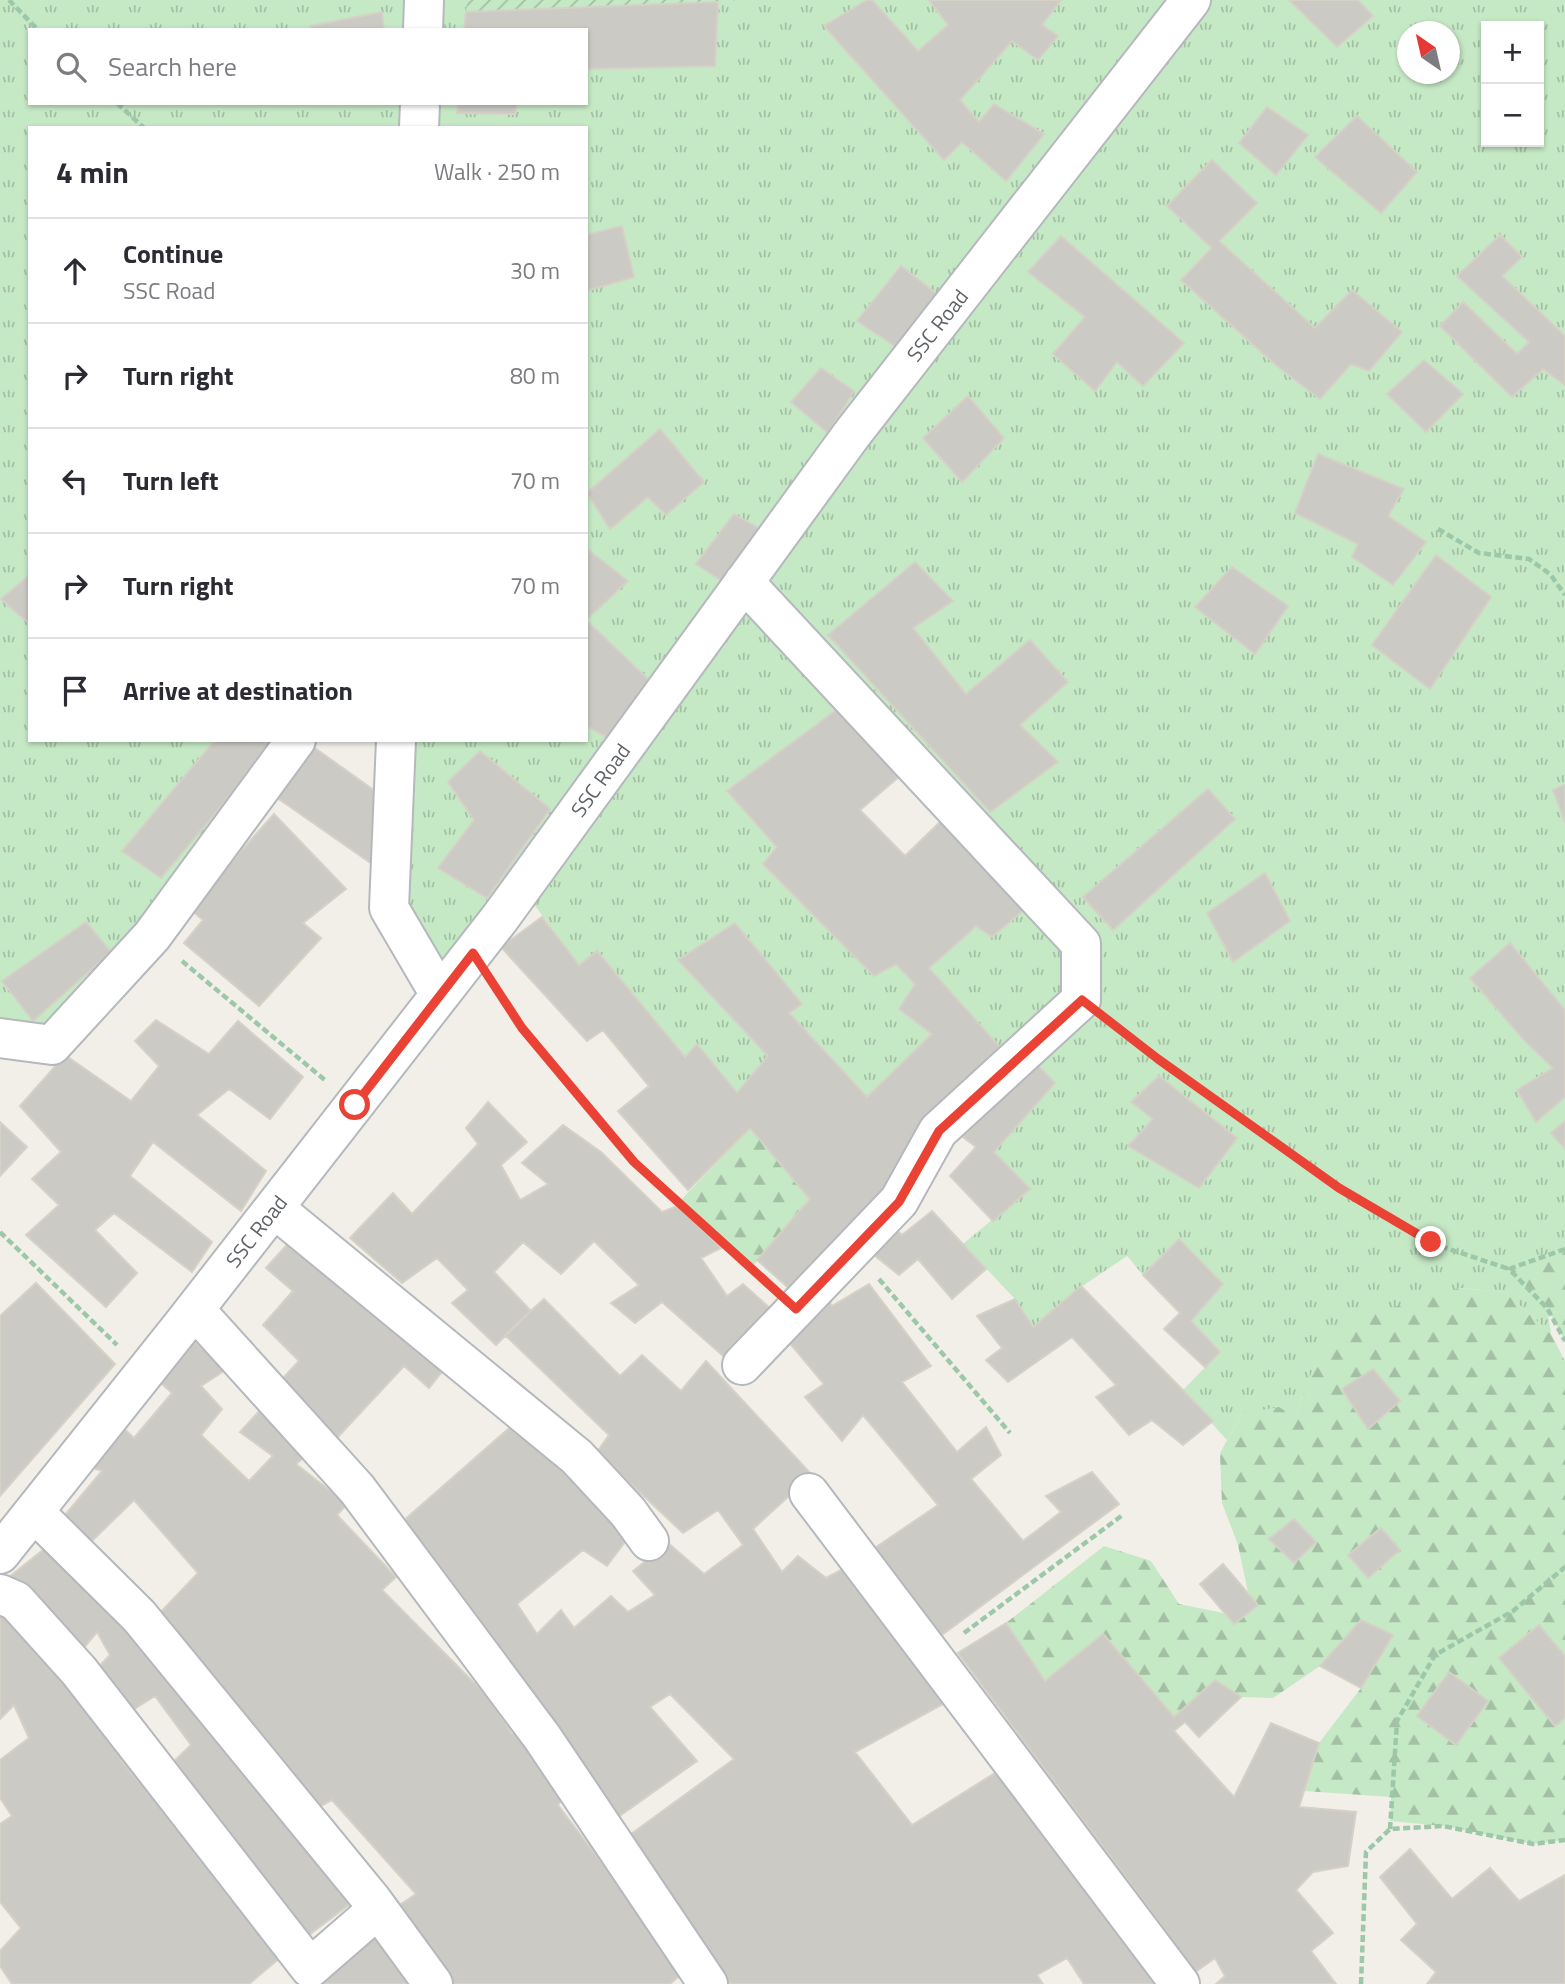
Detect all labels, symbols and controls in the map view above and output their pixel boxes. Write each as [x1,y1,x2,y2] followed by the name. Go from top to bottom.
[1397,21,1460,84] north arrow
[1481,21,1544,147] map controls
[1481,21,1544,84] button: +
[28,28,588,105] search box
[108,47,237,86] text: Search here
[52,48,90,86] icon: search
[1481,84,1544,147] button: −
[56,149,129,195] text: 4 min
[434,154,560,189] text: Walk · 250 m
[123,234,223,273] text: Continue
[56,252,94,290] icon: ahead
[510,253,560,288] text: 30 m
[123,273,215,308] text: SSC Road
[898,282,976,368] street label: SSC Road
[123,356,234,395] text: Turn right
[56,357,94,395] icon: right
[510,358,560,393] text: 80 m
[123,461,218,500] text: Turn left
[56,462,94,500] icon: left
[510,463,560,498] text: 70 m
[123,566,234,605] text: Turn right
[56,567,94,605] icon: right
[510,568,560,603] text: 70 m
[123,671,353,710] text: Arrive at destination
[56,672,94,710] icon: arrive
[562,737,638,823] street label: SSC Road
[339,1089,370,1120] route start
[217,1188,295,1274] street label: SSC Road
[1415,1226,1446,1257] route end

